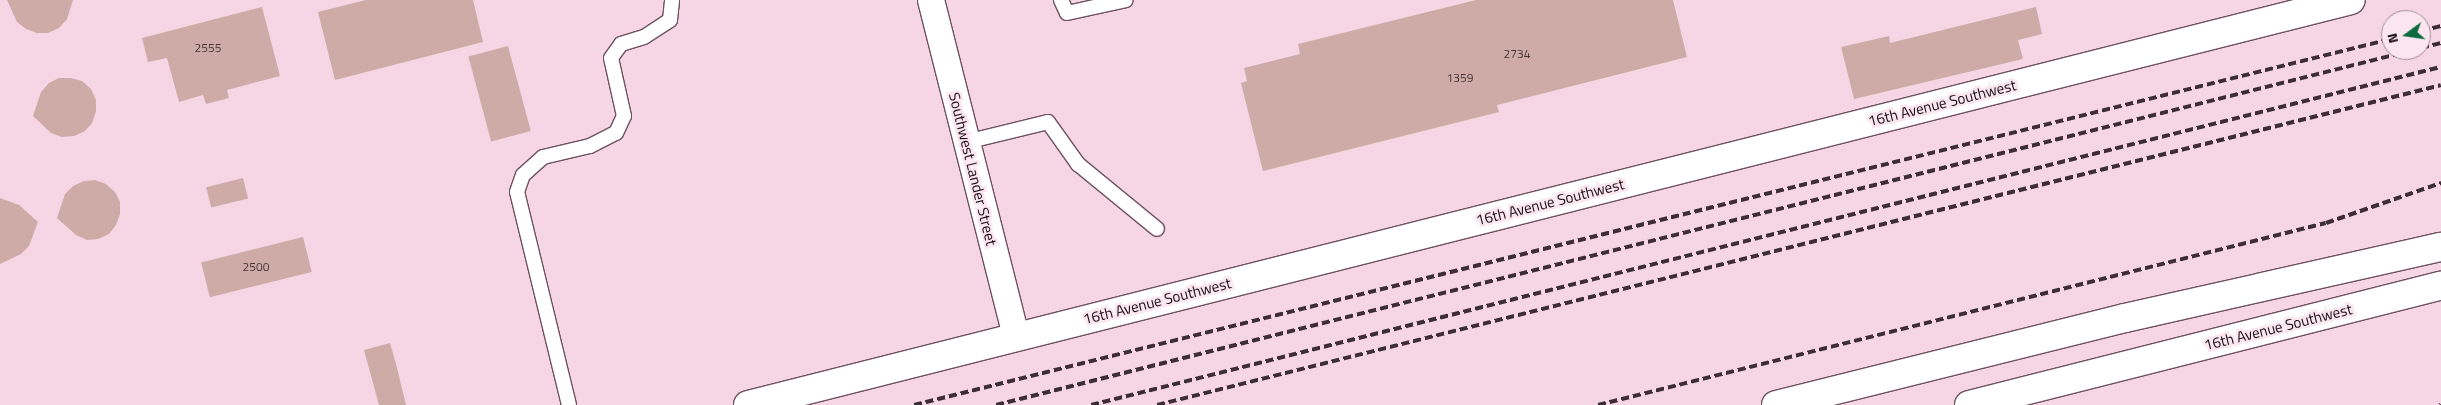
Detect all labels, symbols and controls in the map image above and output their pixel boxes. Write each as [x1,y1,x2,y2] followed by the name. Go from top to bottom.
[2381,10,2431,60] north arrow
[2381,31,2403,46] text: N
[195,41,221,55] house number: 2555
[1504,47,1530,61] house number: 2734
[1447,71,1473,85] house number: 1359
[1866,76,2018,130] street label: 16th Avenue Southwest
[945,91,1001,247] street label: Southwest Lander Street
[1474,175,1626,229] street label: 16th Avenue Southwest
[243,260,269,274] house number: 2500
[1081,274,1233,328] street label: 16th Avenue Southwest
[2202,300,2354,354] street label: 16th Avenue Southwest

